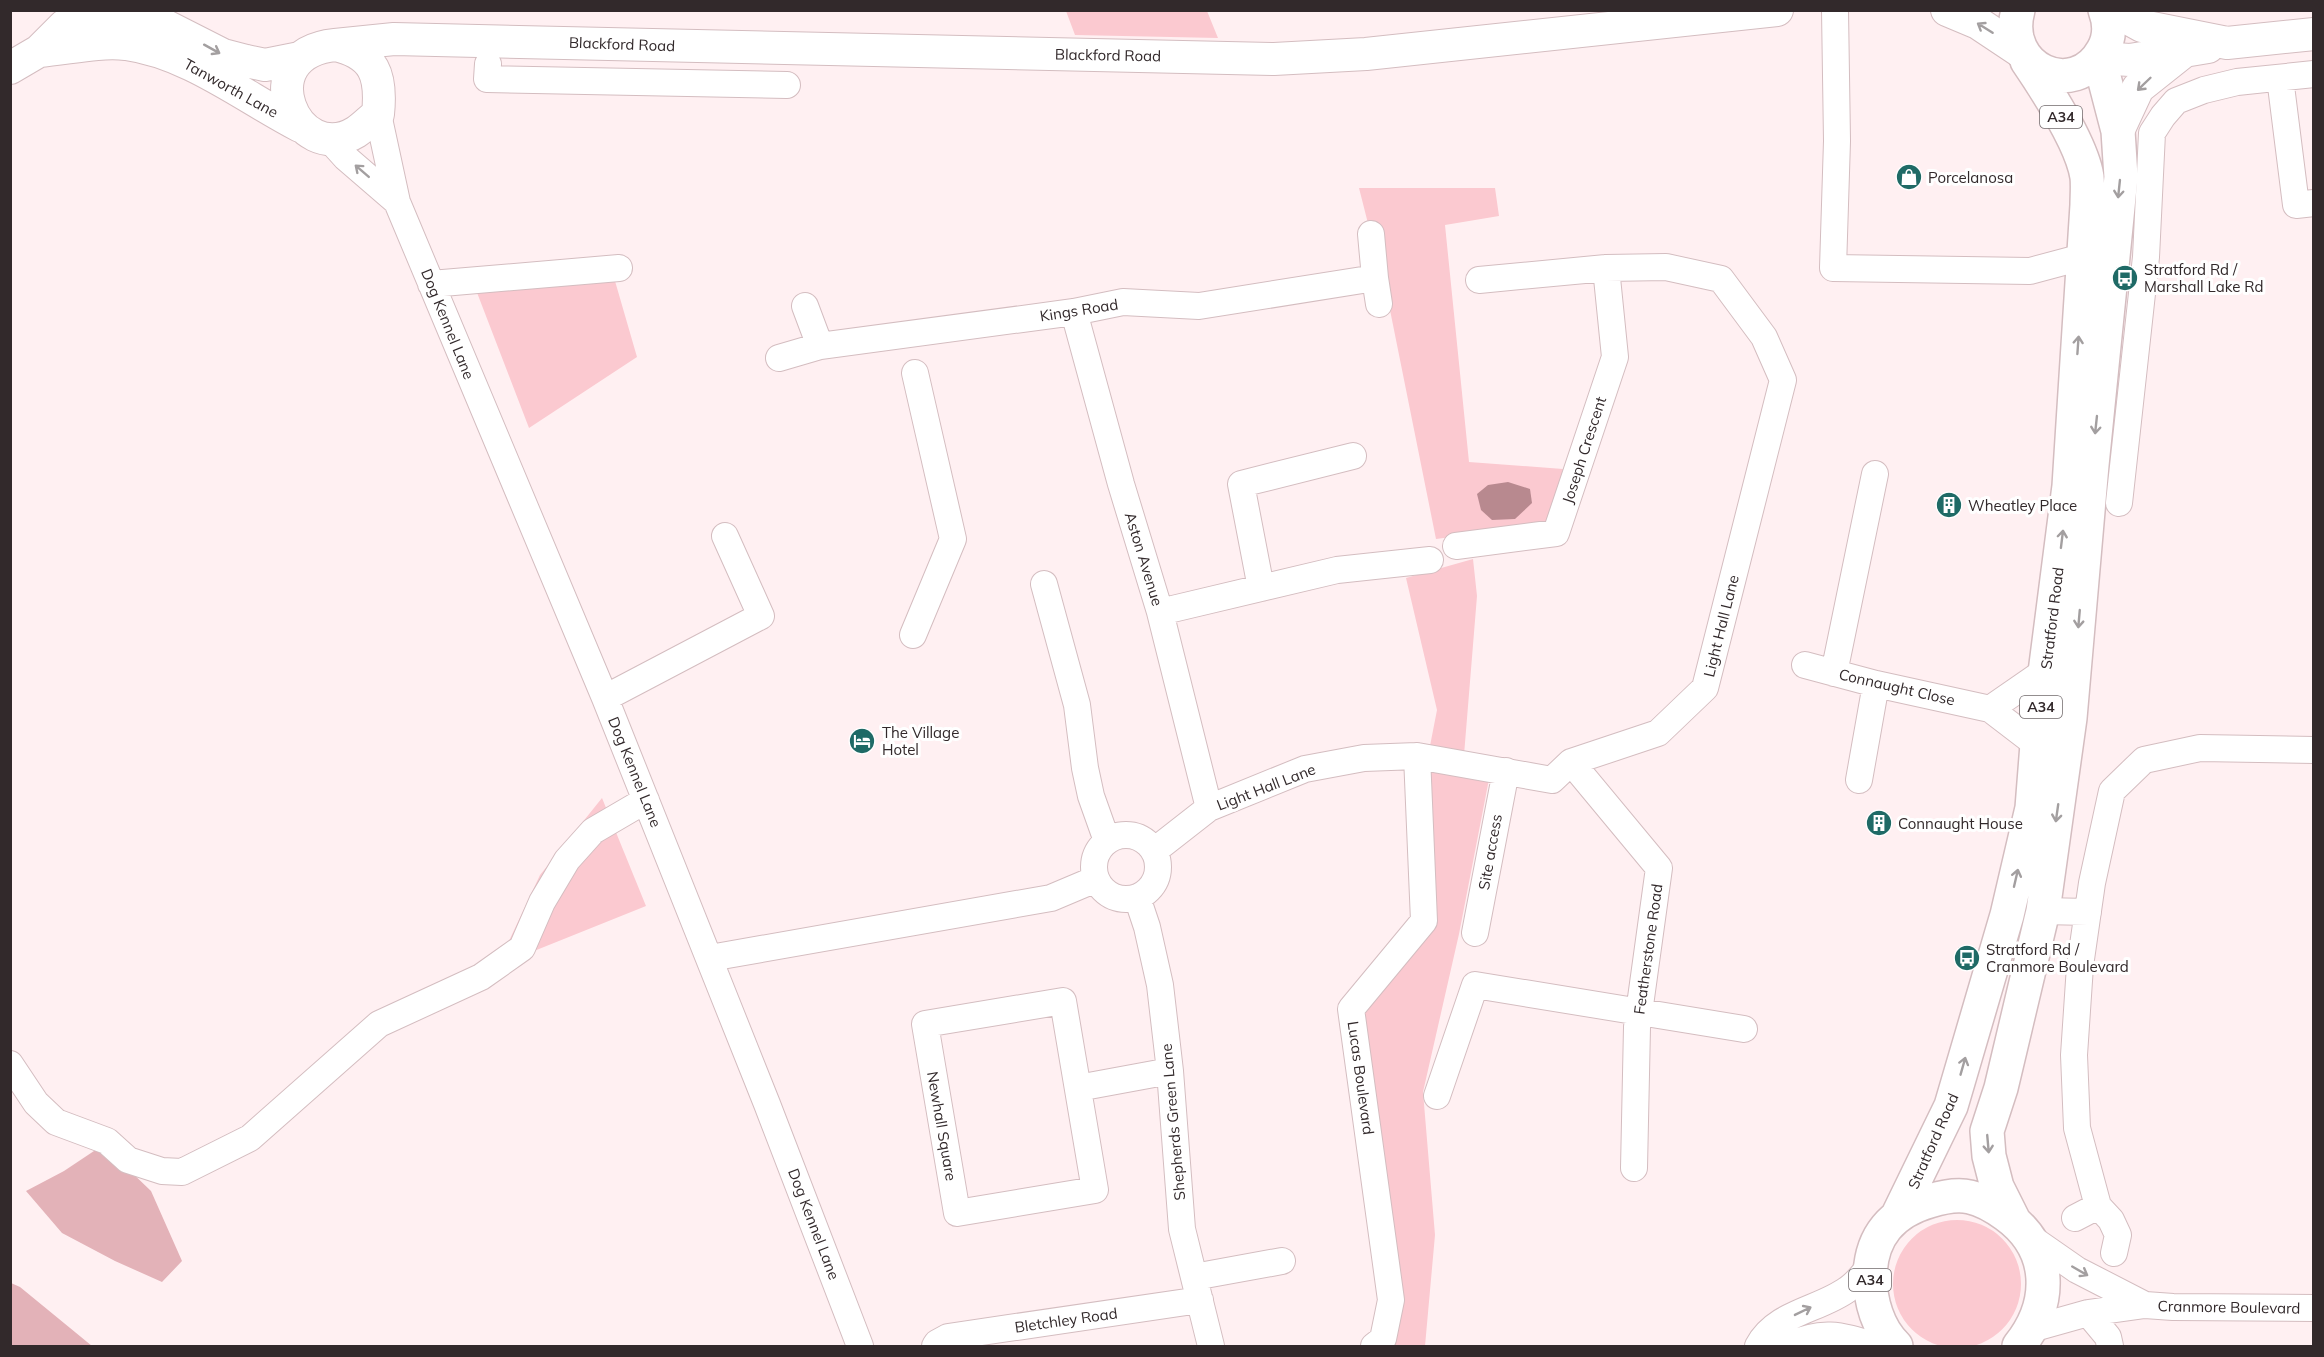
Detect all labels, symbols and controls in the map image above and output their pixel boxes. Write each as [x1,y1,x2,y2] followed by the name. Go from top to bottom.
[1977,22,1994,34] one-way arrow
[569,33,675,55] street label: Blackford Road
[203,43,220,55] one-way arrow
[1055,45,1161,65] street label: Blackford Road
[180,54,282,122] street label: Tanworth Lane
[2136,77,2151,92] one-way arrow
[2040,106,2082,128] road number: A34
[1894,162,1924,192] shop icon: Porcelanosa
[354,165,370,178] one-way arrow
[1928,168,2013,187] place label: Porcelanosa
[2114,179,2125,198] one-way arrow
[2144,260,2264,296] place label: Stratford Rd / Marshall Lake Rd
[2110,263,2140,293] bus stop icon: Stratford Rd / Marshall Lake Rd
[417,266,479,382] street label: Dog Kennel Lane
[1038,294,1120,326] street label: Kings Road
[2073,336,2084,356] one-way arrow
[1558,394,1610,506] street label: Joseph Crescent
[2090,414,2101,434] one-way arrow
[1934,490,1964,520] building icon: Wheatley Place
[1968,496,2077,515] place label: Wheatley Place
[1121,510,1167,608] street label: Aston Avenue
[2057,530,2068,550] one-way arrow
[2036,566,2068,670] street label: Stratford Road
[1699,573,1743,679] street label: Light Hall Lane
[2073,609,2084,629] one-way arrow
[1837,664,1957,710] street label: Connaught Close
[2020,696,2062,718] road number: A34
[604,714,666,830] street label: Dog Kennel Lane
[882,723,959,759] place label: The Village Hotel
[847,726,877,756] hotel icon: The Village Hotel
[1214,759,1318,815] street label: Light Hall Lane
[2051,802,2062,822] one-way arrow
[1864,808,1894,838] building icon: Connaught House
[1474,813,1506,891] street label: Site access
[1898,814,2023,833] place label: Connaught House
[2010,869,2022,888] one-way arrow
[1629,883,1667,1015] street label: Featherstone Road
[1986,940,2129,976] place label: Stratford Rd / Cranmore Boulevard
[1952,943,1982,973] bus stop icon: Stratford Rd / Cranmore Boulevard
[1344,1020,1378,1136] street label: Lucas Boulevard
[1157,1043,1189,1201] street label: Shepherds Green Lane
[1958,1056,1969,1075] one-way arrow
[923,1070,961,1182] street label: Newhall Square
[1903,1090,1963,1192] street label: Stratford Road
[1983,1133,1994,1153] one-way arrow
[784,1166,844,1282] street label: Dog Kennel Lane
[2071,1265,2088,1277] one-way arrow
[1849,1269,1891,1291] road number: A34
[2157,1296,2301,1318] street label: Cranmore Boulevard
[1013,1303,1119,1337] street label: Bletchley Road
[1793,1304,1811,1316] one-way arrow

